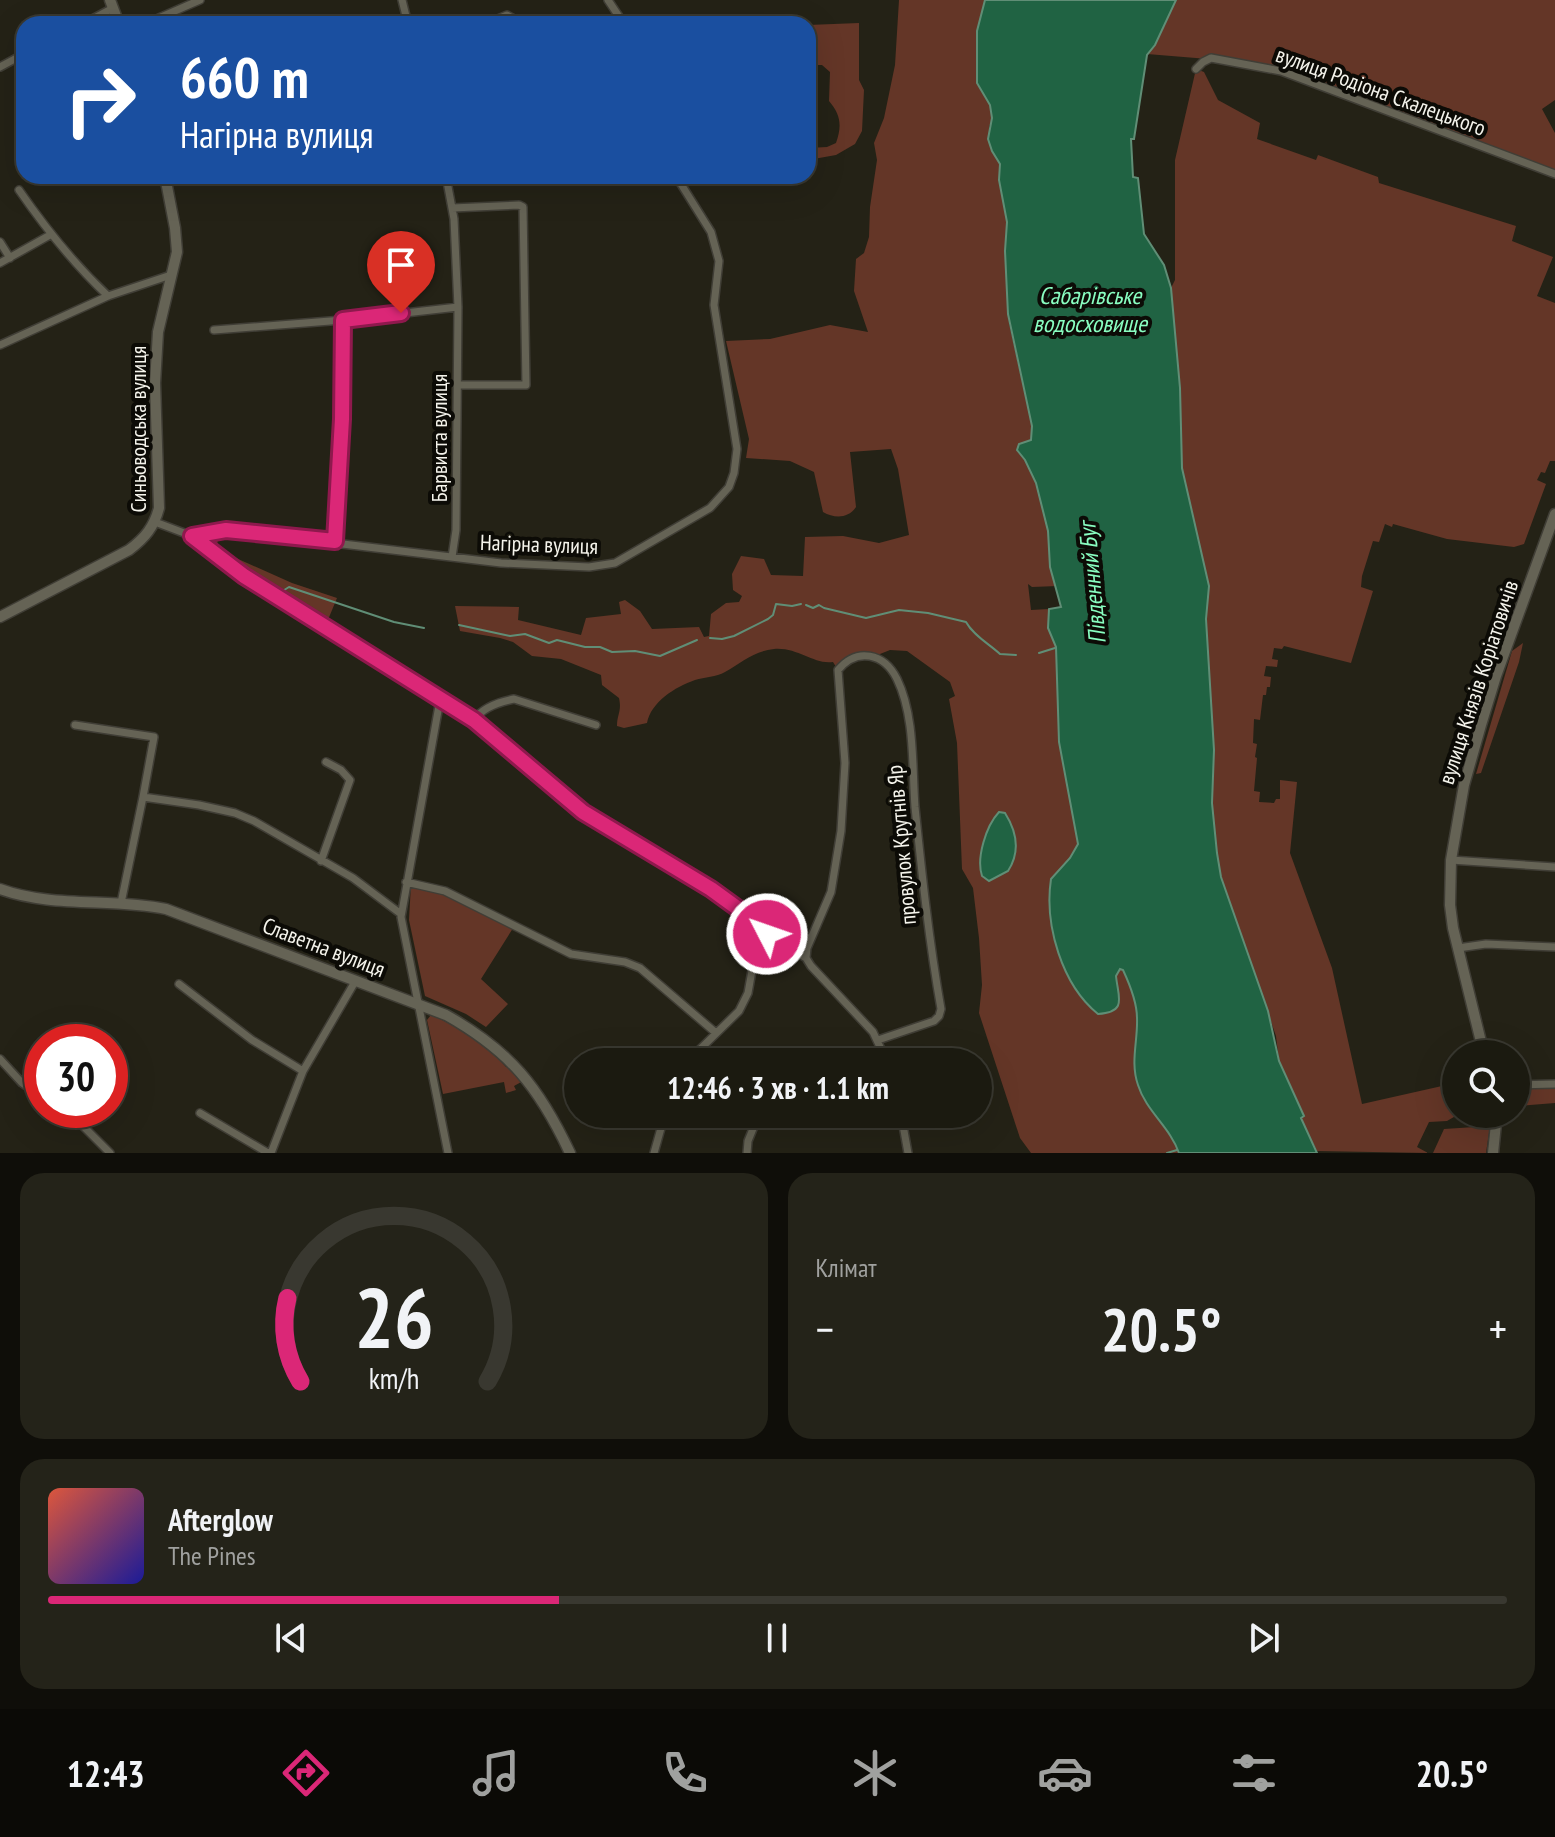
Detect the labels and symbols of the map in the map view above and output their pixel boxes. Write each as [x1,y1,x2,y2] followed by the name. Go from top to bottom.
[1272,40,1490,142] street label: вулиця Родіона Скалецького
[367,231,435,313] pin
[1033,280,1149,339] water label: Сабарівське водосховище
[124,346,152,512] street label: Синьоводська вулиця
[425,374,453,502] street label: Барвиста вулиця
[1071,517,1113,645] water label: Південний Буг
[479,528,599,560] street label: Нагірна вулиця
[1432,576,1524,788] street label: вулиця Князів Коріатовичів
[880,764,922,926] street label: провулок Крутнів Яр
[725,892,809,976] position arrow
[259,911,389,983] street label: Славетна вулиця
[24,1024,128,1128] speed limit sign: 30

